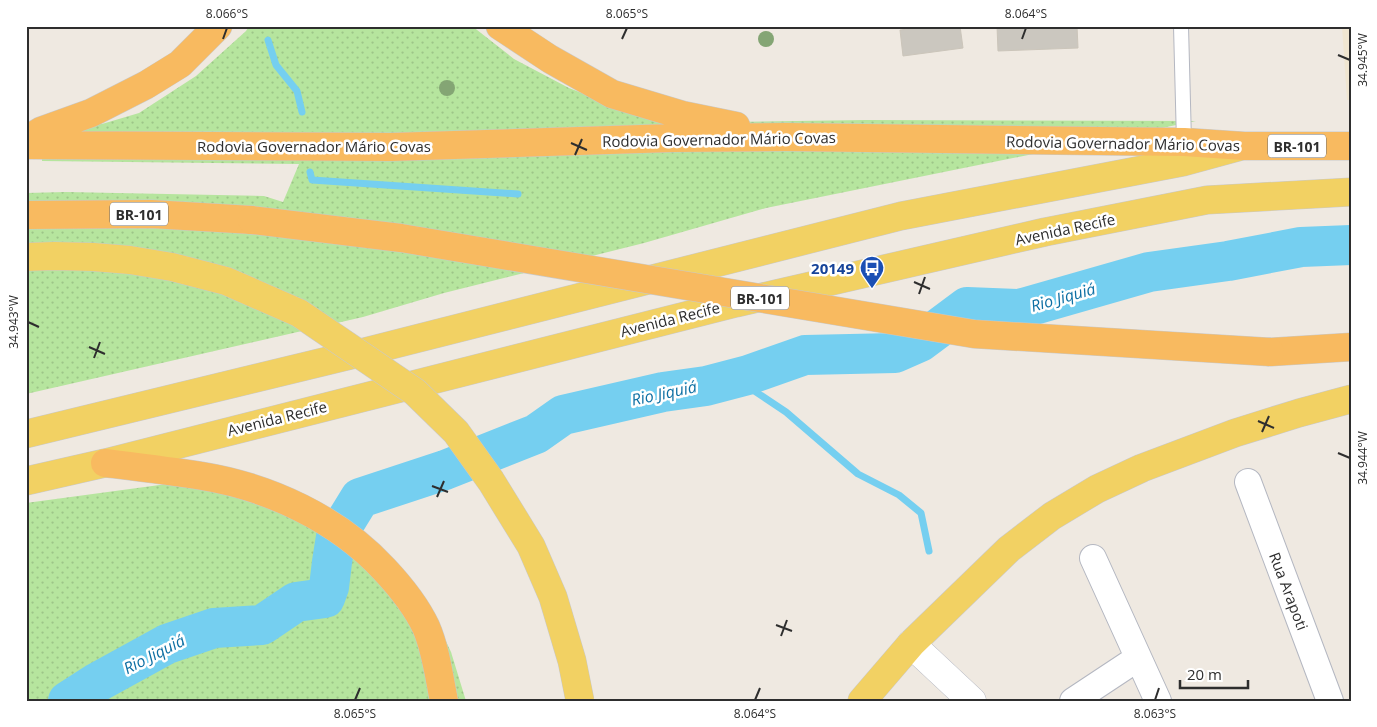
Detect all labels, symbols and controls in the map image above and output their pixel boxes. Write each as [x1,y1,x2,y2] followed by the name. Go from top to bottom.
[206,5,248,22] text: 8.066°S
[606,5,648,22] text: 8.065°S
[1005,5,1047,22] text: 8.064°S
[1354,33,1371,87] text: 34.945°W
[602,127,836,151] street label: Rodovia Governador Mário Covas
[1006,131,1240,155] street label: Rodovia Governador Mário Covas
[1268,134,1326,158] road number: BR-101
[197,136,431,156] street label: Rodovia Governador Mário Covas
[110,202,168,225] road number: BR-101
[1013,209,1117,249] street label: Avenida Recife
[859,255,885,289] bus stop icon: 20149
[811,258,854,278] place label: 20149
[1028,277,1098,317] water label: Rio Jiquiá
[731,286,789,310] road number: BR-101
[5,295,22,349] text: 34.943°W
[618,297,722,341] street label: Avenida Recife
[629,375,699,411] water label: Rio Jiquiá
[225,396,329,440] street label: Avenida Recife
[1354,431,1371,485] text: 34.944°W
[1265,549,1313,633] street label: Rua Arapoti
[119,629,189,679] water label: Rio Jiquiá
[1180,657,1247,689] scale bar
[1187,664,1222,684] text: 20 m
[334,705,376,722] text: 8.065°S
[734,705,776,722] text: 8.064°S
[1134,705,1176,722] text: 8.063°S

